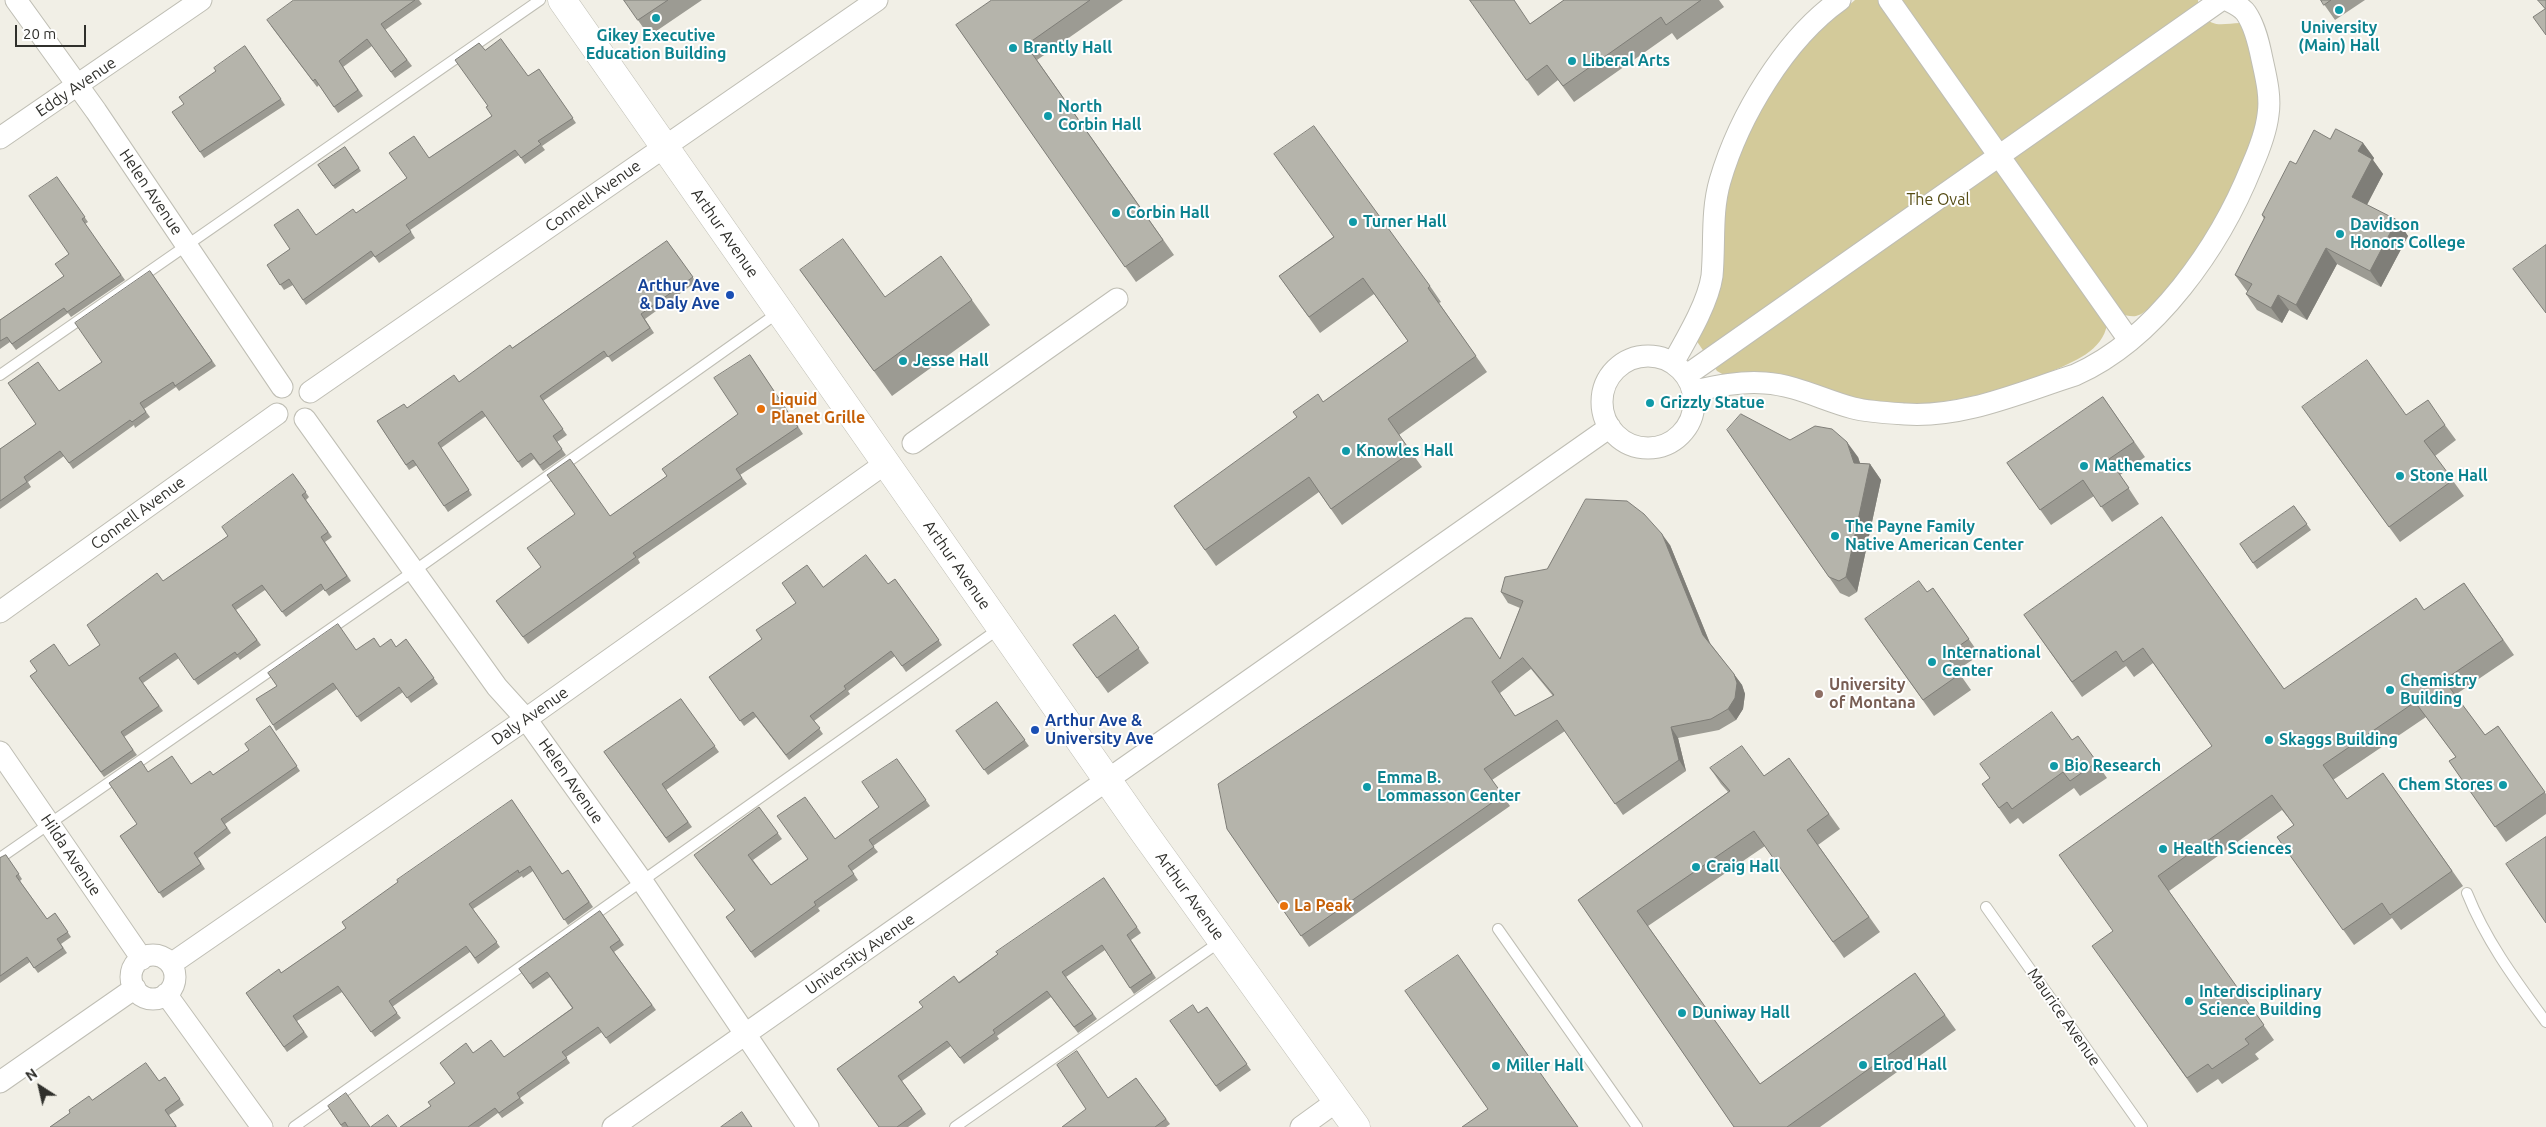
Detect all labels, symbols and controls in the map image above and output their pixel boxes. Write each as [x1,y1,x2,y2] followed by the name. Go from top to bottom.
[2333,4,2345,16] marker: University (Main) Hall
[650,12,662,24] marker: Gikey Executive Education Building
[18,15,89,47] scale bar
[2298,18,2380,56] place label: University (Main) Hall
[23,25,56,42] text: 20 m
[586,26,726,64] place label: Gikey Executive Education Building
[1023,38,1112,58] place label: Brantly Hall
[1007,42,1019,54] marker: Brantly Hall
[1582,51,1670,71] place label: Liberal Arts
[32,53,120,121] street label: Eddy Avenue
[1566,55,1578,67] marker: Liberal Arts
[1058,97,1141,135] place label: North Corbin Hall
[1042,110,1054,122] marker: North Corbin Hall
[115,145,187,239] street label: Helen Avenue
[542,156,644,236] street label: Connell Avenue
[687,185,763,281] street label: Arthur Avenue
[1906,190,1970,210] park label: The Oval
[1126,203,1209,223] place label: Corbin Hall
[1110,207,1122,219] marker: Corbin Hall
[1363,212,1447,232] place label: Turner Hall
[2350,215,2465,253] place label: Davidson Honors College
[1347,216,1359,228] marker: Turner Hall
[2334,228,2346,240] marker: Davidson Honors College
[638,276,720,314] place label: Arthur Ave & Daly Ave
[724,289,736,301] marker: Arthur Ave & Daly Ave
[913,351,989,371] place label: Jesse Hall
[897,355,909,367] marker: Jesse Hall
[771,390,865,428] place label: Liquid Planet Grille
[1660,393,1765,413] place label: Grizzly Statue
[1644,397,1656,409] marker: Grizzly Statue
[755,403,767,415] marker: Liquid Planet Grille
[1356,441,1453,461] place label: Knowles Hall
[1340,445,1352,457] marker: Knowles Hall
[2094,456,2192,476] place label: Mathematics
[2078,460,2090,472] marker: Mathematics
[2410,466,2488,486] place label: Stone Hall
[2394,470,2406,482] marker: Stone Hall
[87,472,189,554] street label: Connell Avenue
[919,517,995,613] street label: Arthur Avenue
[1845,517,2024,555] place label: The Payne Family Native American Center
[1829,530,1841,542] marker: The Payne Family Native American Center
[1942,643,2041,681] place label: International Center
[1926,656,1938,668] marker: International Center
[2400,671,2477,709] place label: Chemistry Building
[1829,675,1916,713] place label: University of Montana
[488,683,572,749] street label: Daly Avenue
[2384,684,2396,696] marker: Chemistry Building
[1813,688,1825,700] marker: University of Montana
[1045,711,1154,749] place label: Arthur Ave & University Ave
[1029,724,1041,736] marker: Arthur Ave & University Ave
[2279,730,2398,750] place label: Skaggs Building
[2263,734,2275,746] marker: Skaggs Building
[535,735,607,827] street label: Helen Avenue
[2064,756,2161,776] place label: Bio Research
[2048,760,2060,772] marker: Bio Research
[1377,768,1521,806] place label: Emma B. Lommasson Center
[2398,775,2493,795] place label: Chem Stores
[2497,779,2509,791] marker: Chem Stores
[1361,781,1373,793] marker: Emma B. Lommasson Center
[37,811,105,899] street label: Hilda Avenue
[2173,839,2292,859] place label: Health Sciences
[2157,843,2169,855] marker: Health Sciences
[1151,848,1229,944] street label: Arthur Avenue
[1706,857,1779,877] place label: Craig Hall
[1690,861,1702,873] marker: Craig Hall
[1294,896,1352,916] place label: La Peak
[1278,900,1290,912] marker: La Peak
[802,909,918,999] street label: University Avenue
[2023,964,2105,1070] street label: Maurice Avenue
[2199,982,2322,1020] place label: Interdisciplinary Science Building
[2183,995,2195,1007] marker: Interdisciplinary Science Building
[1692,1003,1790,1023] place label: Duniway Hall
[1676,1007,1688,1019] marker: Duniway Hall
[1873,1055,1947,1075] place label: Elrod Hall
[1506,1056,1584,1076] place label: Miller Hall
[1857,1059,1869,1071] marker: Elrod Hall
[1490,1060,1502,1072] marker: Miller Hall
[15,1062,65,1112] north arrow
[23,1065,40,1084] text: N

